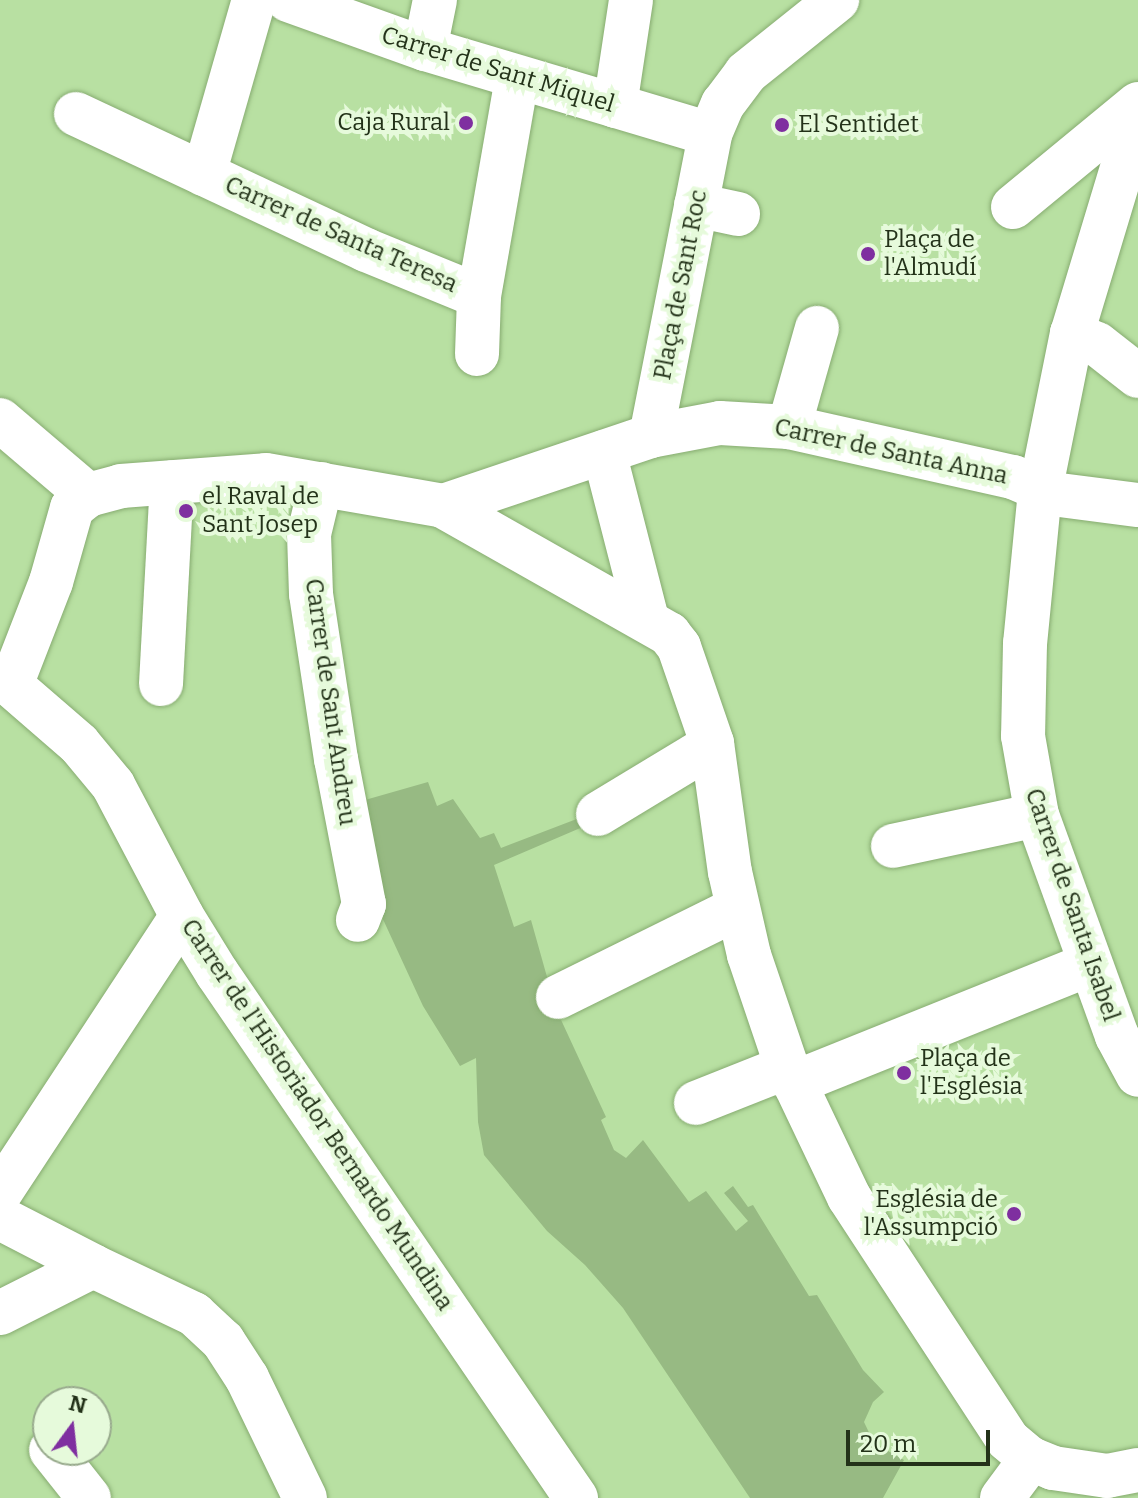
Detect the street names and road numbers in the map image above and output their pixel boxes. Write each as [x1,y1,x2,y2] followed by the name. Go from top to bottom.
[378,21,618,119] street label: Carrer de Sant Miquel
[220,171,462,299] street label: Carrer de Santa Teresa
[648,188,714,382] street label: Plaça de Sant Roc
[772,413,1010,491] street label: Carrer de Santa Anna
[298,577,362,827] street label: Carrer de Sant Andreu
[1019,785,1125,1025] street label: Carrer de Santa Isabel
[175,914,459,1316] street label: Carrer de l'Historiador Bernardo Mundina

